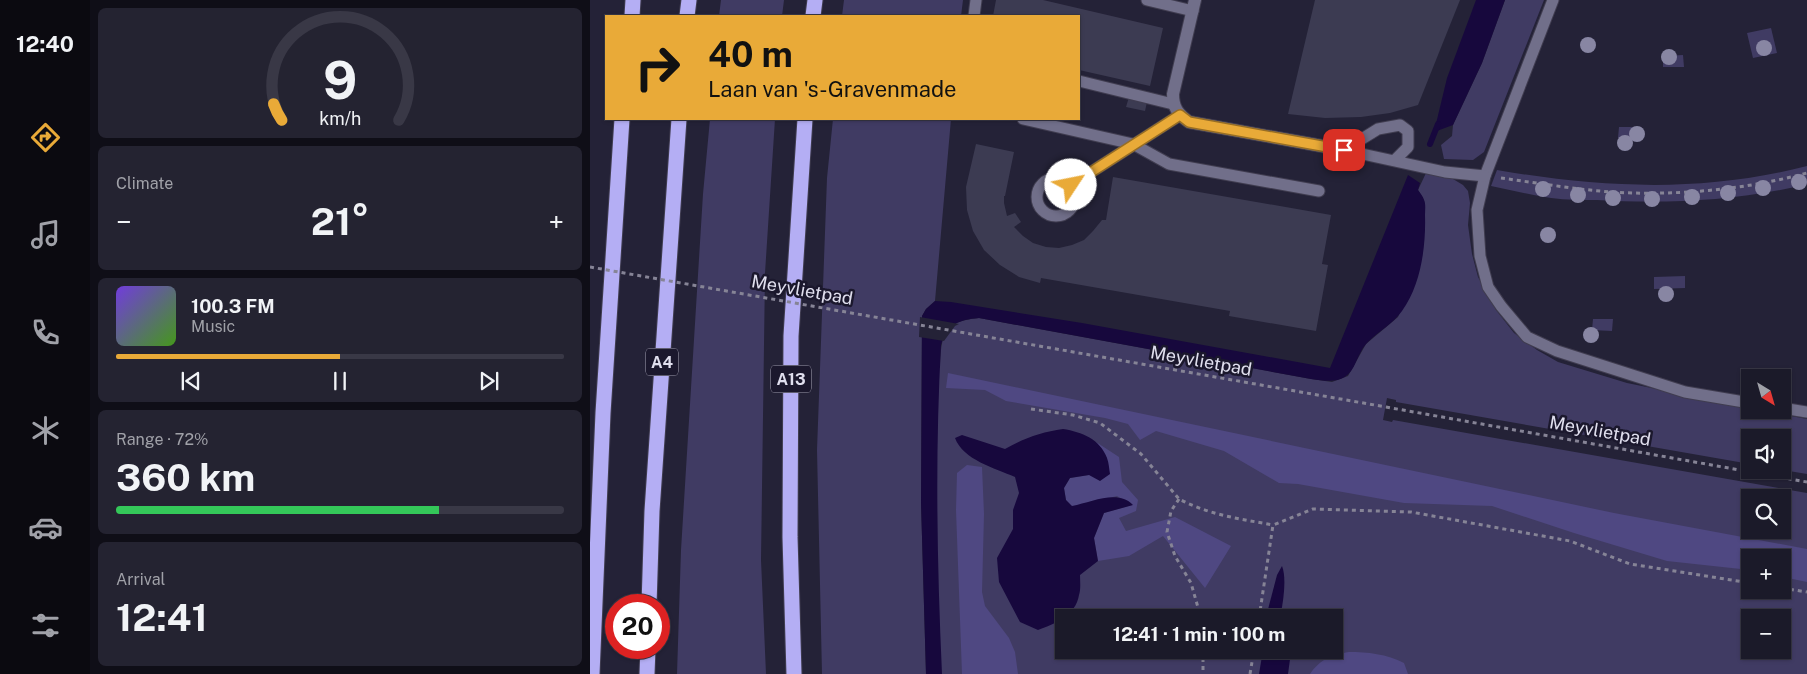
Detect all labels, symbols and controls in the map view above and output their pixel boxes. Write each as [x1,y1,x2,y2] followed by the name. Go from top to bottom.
[16,31,74,57] text: 12:40
[708,34,793,75] text: 40 m
[625,35,690,100] icon: right
[323,50,357,111] text: 9
[708,76,957,102] text: Laan van 's-Gravenmade
[319,108,361,129] text: km/h
[28,120,63,155] icon: directions
[1323,129,1365,171] pin
[1330,136,1358,164] icon: arrive
[1044,158,1096,210] position arrow
[116,174,173,193] text: Climate
[311,199,369,244] text: 21°
[116,205,132,238] text: −
[548,205,564,238] text: +
[28,217,63,252] icon: music
[750,270,854,309] street label: Meyvlietpad
[191,295,275,317] text: 100.3 FM
[28,315,63,350] icon: phone
[191,317,235,336] text: Music
[1149,341,1253,380] street label: Meyvlietpad
[646,348,678,376] road number: A4
[771,366,811,392] road number: A13
[177,367,205,395] icon: previous
[326,367,354,395] icon: pause
[475,367,503,395] icon: next
[1741,369,1791,419] north arrow
[1741,369,1791,659] map controls
[1548,411,1652,450] street label: Meyvlietpad
[28,413,63,448] icon: climate
[1741,429,1791,479] button: sound
[116,430,208,449] text: Range · 72%
[116,455,255,500] text: 360 km
[1741,489,1791,539] button: search
[28,510,63,545] icon: car
[1741,549,1791,599] button: +
[116,570,165,589] text: Arrival
[605,594,670,659] speed limit sign: 20
[116,595,208,640] text: 12:41
[28,608,63,643] icon: filters
[1741,609,1791,659] button: −
[1113,623,1285,645] text: 12:41 · 1 min · 100 m

